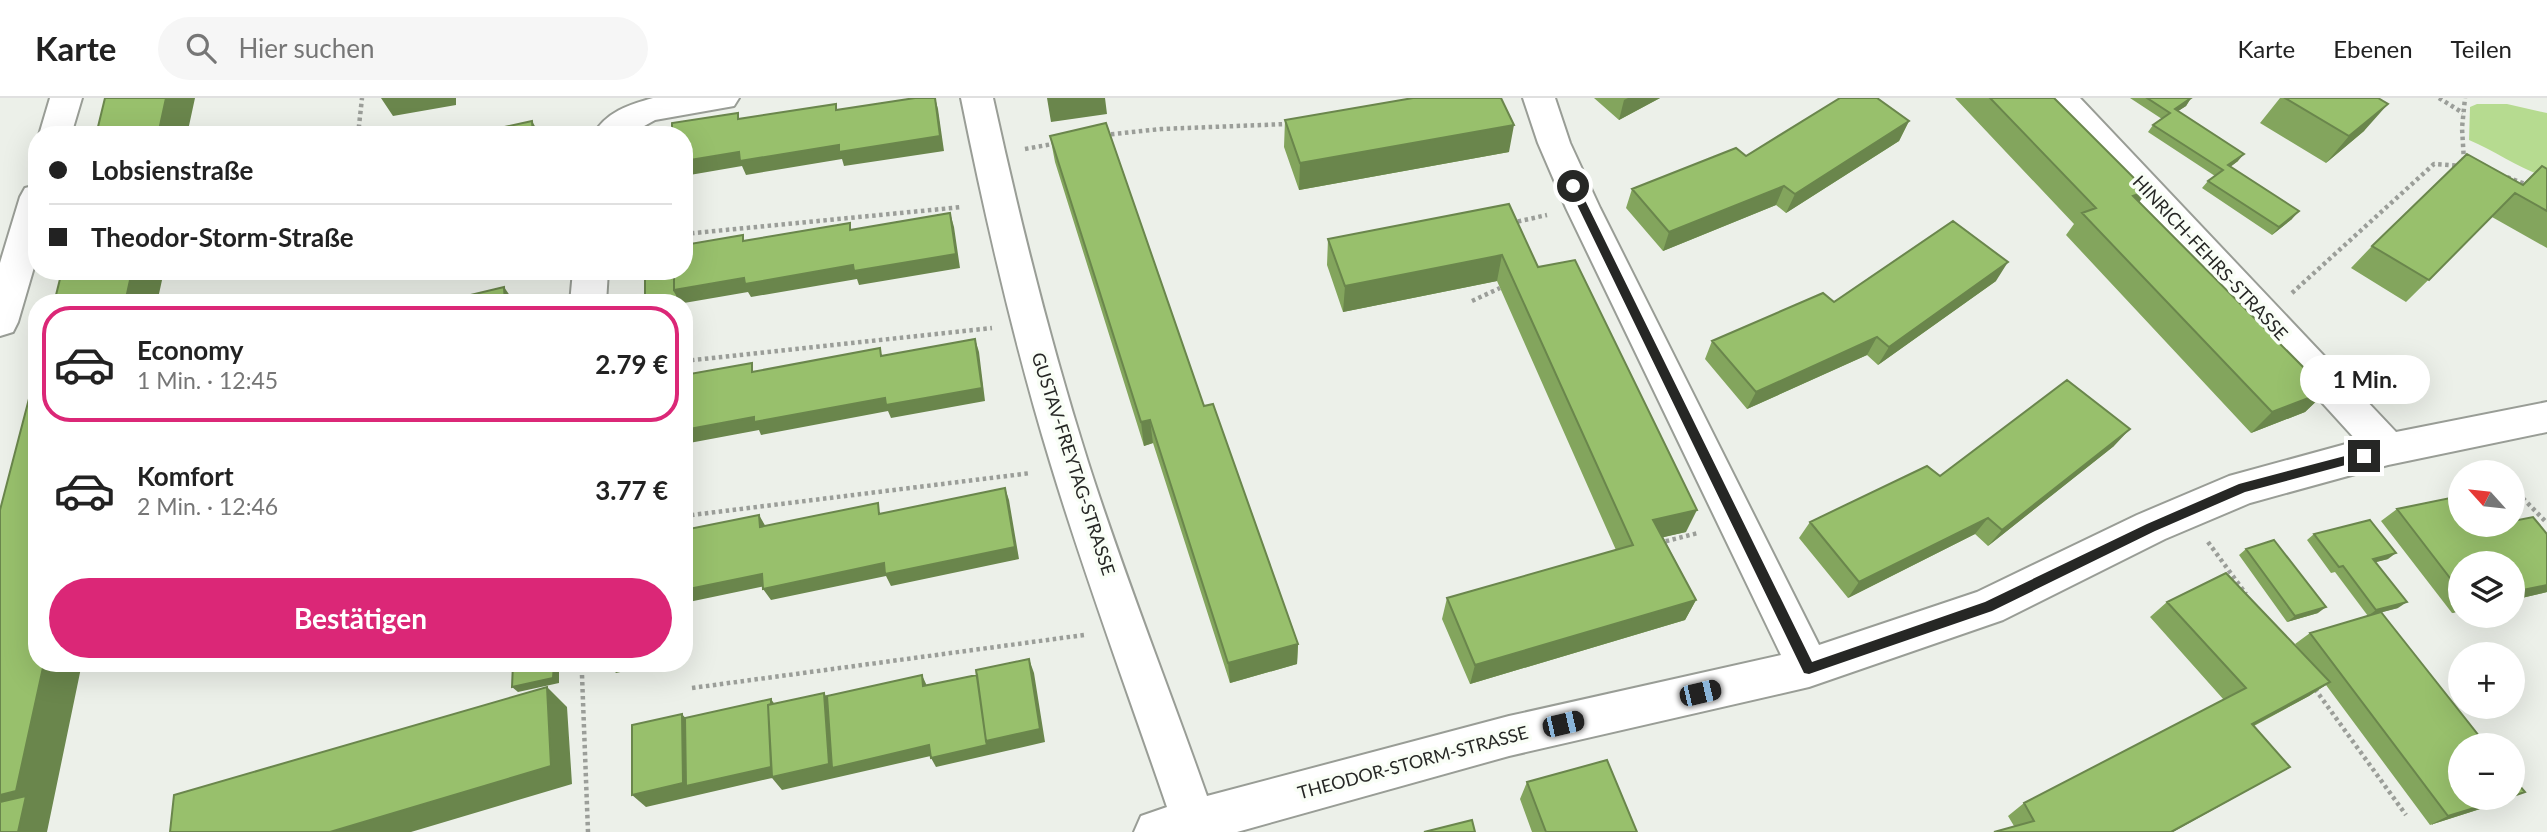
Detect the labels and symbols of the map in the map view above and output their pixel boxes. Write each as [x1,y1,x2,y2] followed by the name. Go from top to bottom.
[1557,170,1589,202] route start
[2129,170,2293,344] street label: HINRICH-FEHRS-STRASSE
[1027,350,1120,578] street label: GUSTAV-FREYTAG-STRASSE
[2299,354,2429,404] callout: 1 Min.
[2348,440,2380,472] route end
[2448,460,2525,537] north arrow
[1678,678,1723,708] car
[1541,709,1586,739] car
[1295,721,1530,803] street label: THEODOR-STORM-STRASSE

